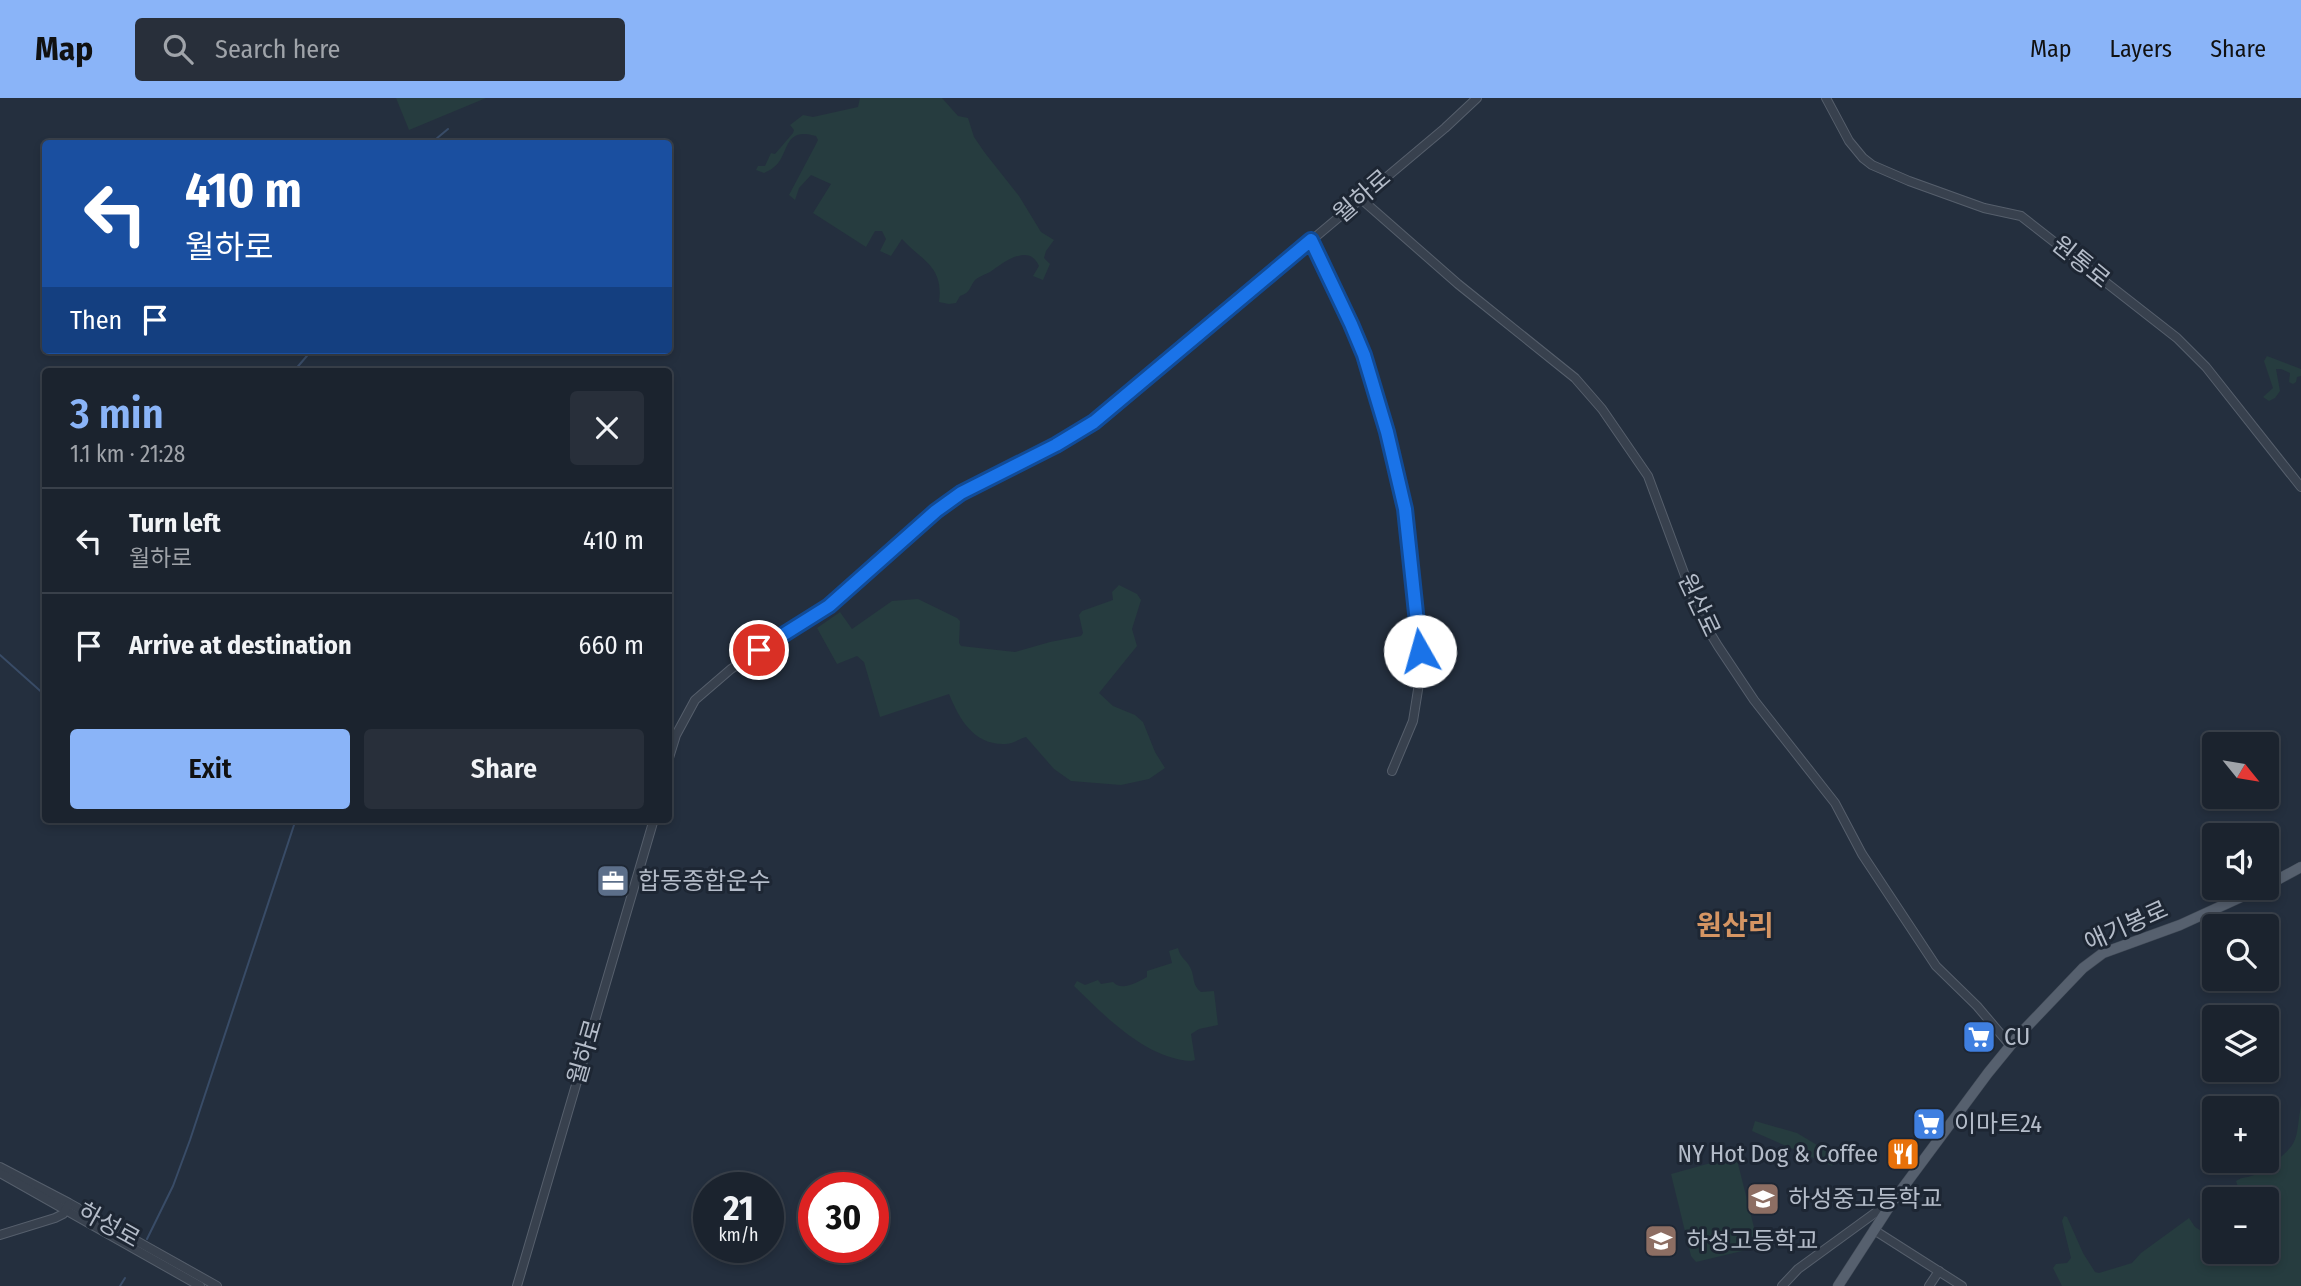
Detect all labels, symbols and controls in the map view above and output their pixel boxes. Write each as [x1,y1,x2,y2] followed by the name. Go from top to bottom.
[135,18,625,81] search box
[35,29,93,69] text: Map
[159,30,197,68] icon: search
[215,34,340,65] text: Search here
[2030,35,2072,63] text: Map
[2110,35,2172,63] text: Layers
[2210,35,2266,63] text: Share
[185,161,302,220] text: 410 m
[1328,164,1396,228] street label: 월하로
[70,168,161,259] icon: left
[185,228,273,266] text: 월하로
[2046,230,2116,294] street label: 원통로
[136,301,174,339] icon: arrive
[70,305,122,336] text: Then
[70,389,164,439] text: 3 min
[570,391,644,465] button: close
[70,440,185,468] text: 1.1 km · 21:28
[129,508,221,539] text: Turn left
[70,522,108,560] icon: left
[583,525,644,556] text: 410 m
[129,544,192,572] text: 월하로
[1672,569,1726,641] street label: 원산로
[1383,614,1457,688] position arrow
[729,620,789,680] pin
[70,627,108,665] icon: arrive
[129,630,352,661] text: Arrive at destination
[579,630,644,661] text: 660 m
[740,631,778,669] icon: arrive
[70,729,350,809] button: Exit
[364,729,644,809] button: Share
[2202,732,2278,808] north arrow
[2202,732,2279,1264] map controls
[2202,823,2279,900] button: sound
[594,862,632,900] office icon: 합동종합운수
[638,867,770,895] place label: 합동종합운수
[2080,895,2172,957] street label: 애기봉로
[1696,909,1774,942] district label: 원산리
[2202,914,2279,991] button: search
[2202,1005,2279,1082] button: layers
[562,1016,608,1088] street label: 월하로
[1960,1018,1998,1056] supermarket icon: CU
[2004,1023,2030,1051] place label: CU
[2202,1096,2279,1173] button: +
[1910,1105,1948,1143] supermarket icon: 이마트24
[1954,1110,2042,1138] place label: 이마트24
[1884,1135,1922,1173] restaurant icon: NY Hot Dog & Coffee
[1678,1140,1878,1168] place label: NY Hot Dog & Coffee
[798,1172,889,1263] speed limit sign: 30
[1744,1180,1782,1218] school or university icon: 하성중고등학교
[1788,1185,1943,1213] place label: 하성중고등학교
[723,1187,754,1229] text: 21
[2202,1187,2279,1264] button: −
[73,1197,145,1253] street label: 하성로
[1642,1222,1680,1260] school or university icon: 하성고등학교
[718,1224,759,1246] text: km/h
[1686,1227,1818,1255] place label: 하성고등학교

